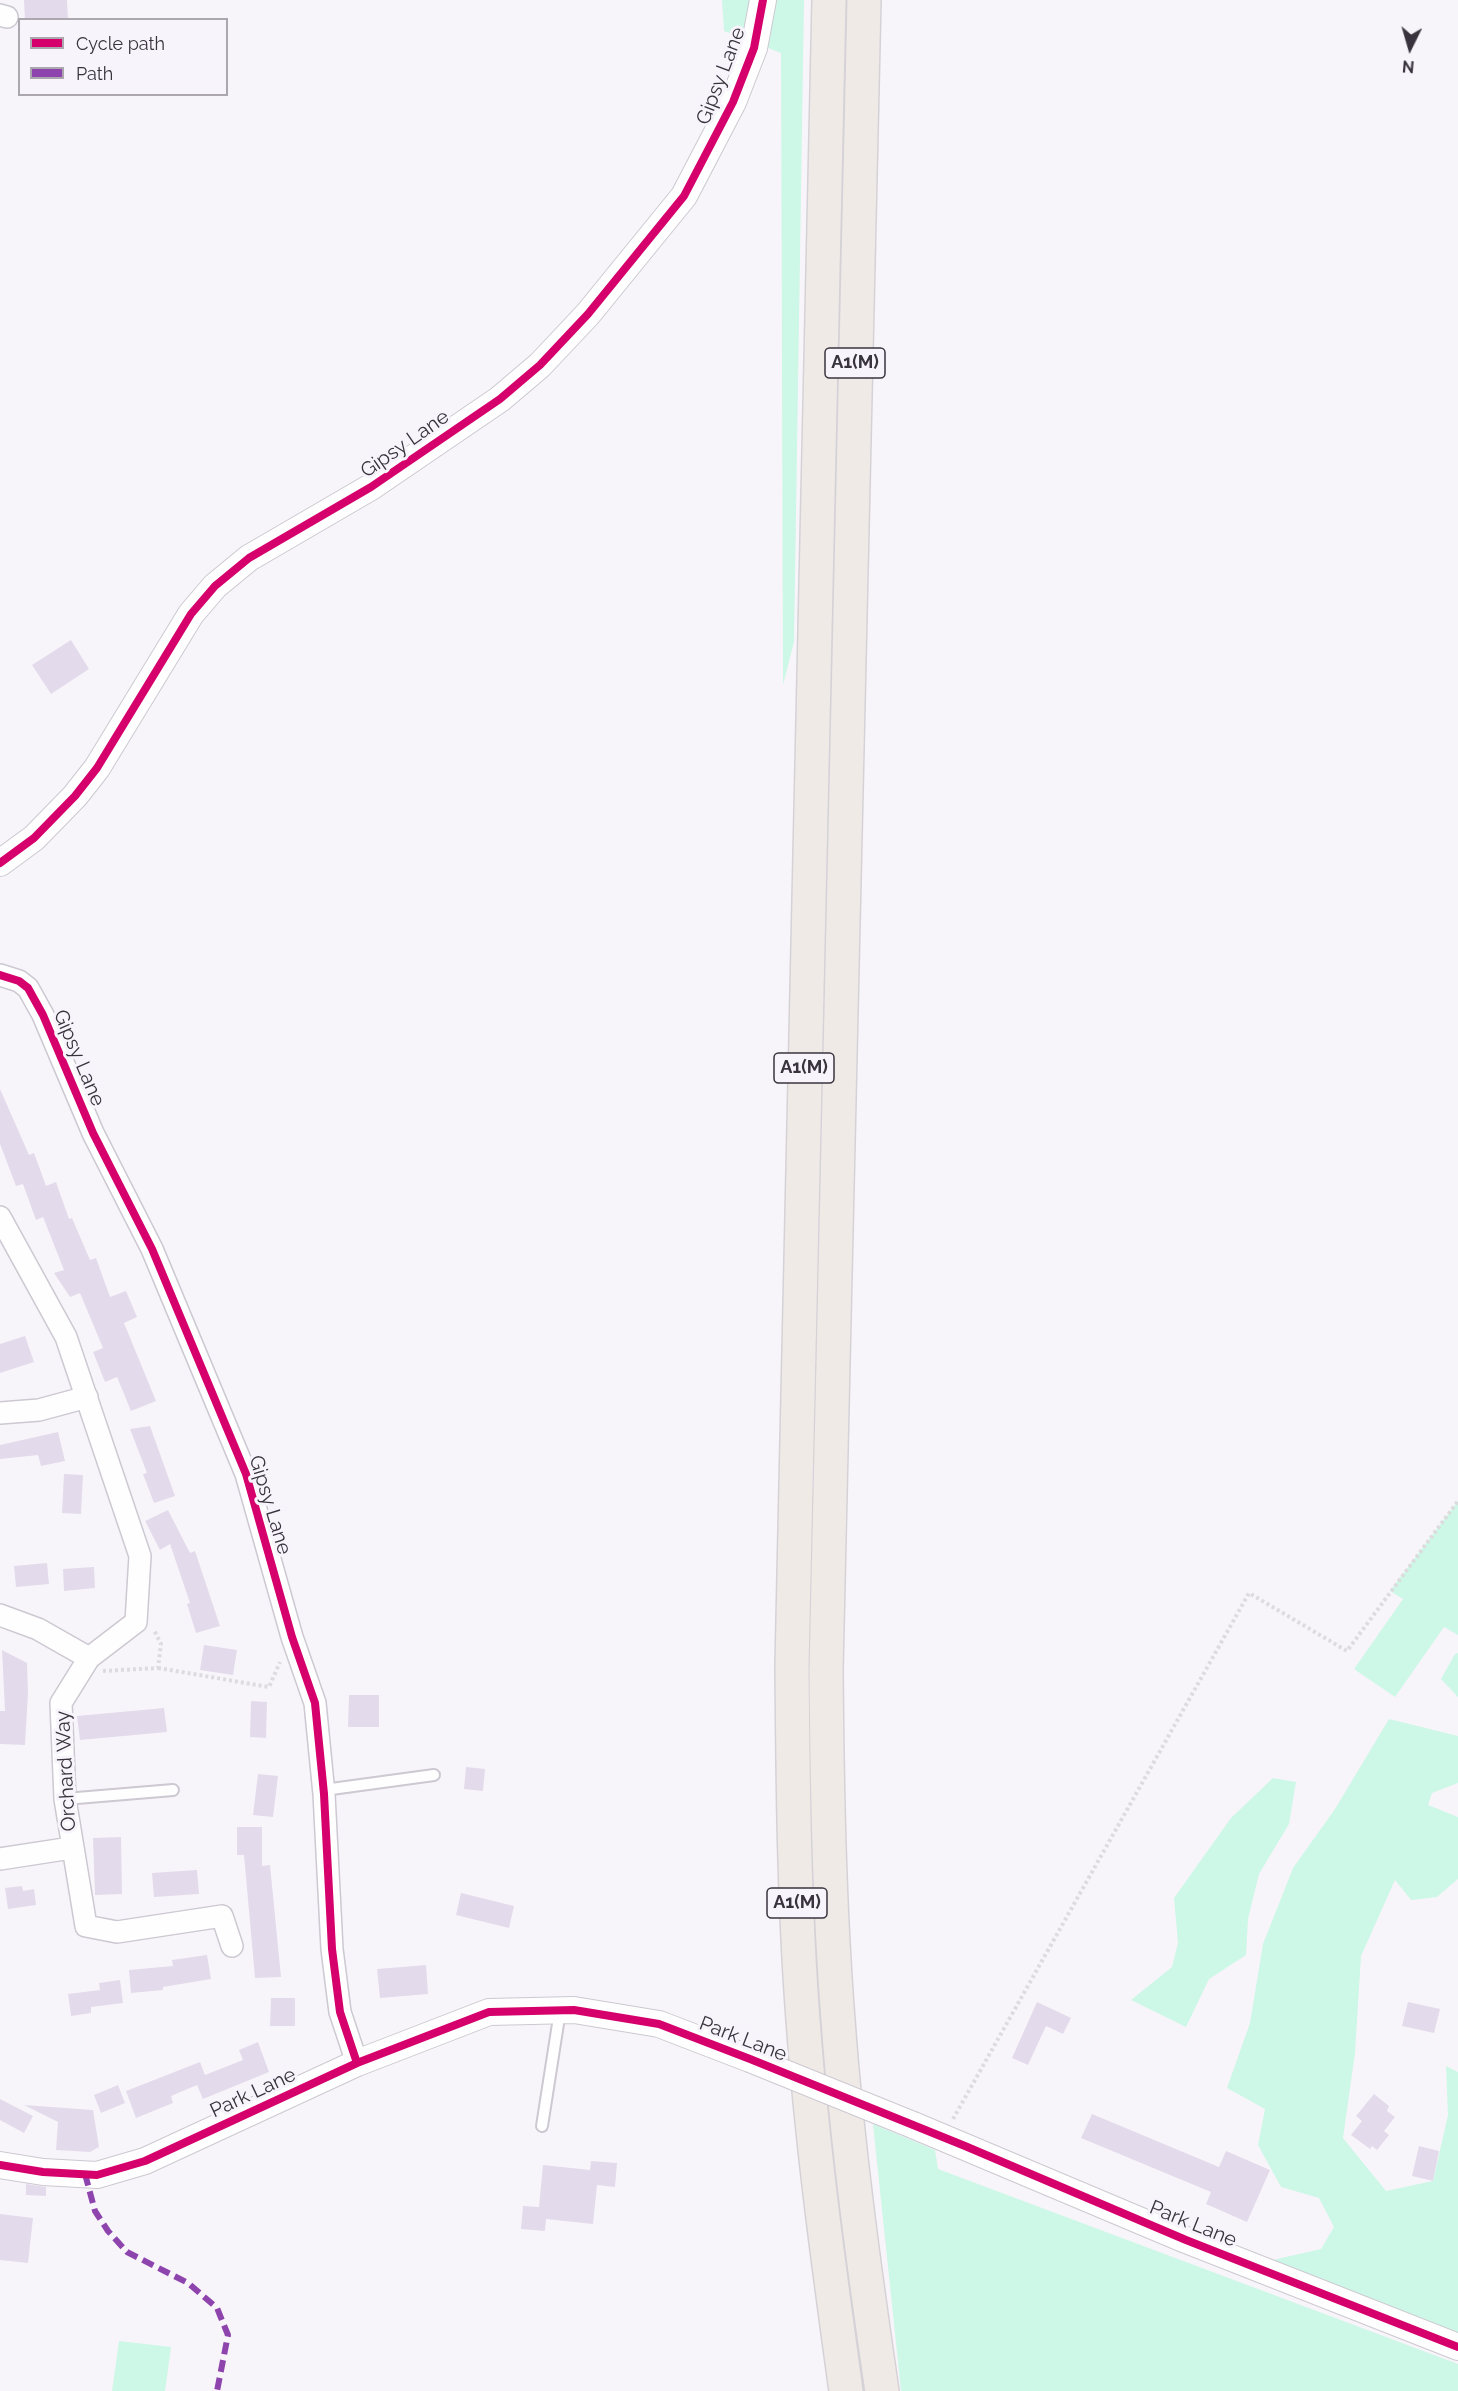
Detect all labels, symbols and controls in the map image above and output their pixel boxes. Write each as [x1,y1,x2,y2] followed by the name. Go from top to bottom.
[18,18,228,96] legend
[1380,18,1440,78] north arrow
[691,24,751,128] street label: Gipsy Lane
[76,33,165,54] text: Cycle path
[1401,56,1415,76] text: N
[76,63,113,84] text: Path
[825,348,885,378] road number: A1(M)
[356,405,454,483] street label: Gipsy Lane
[48,1006,110,1110] street label: Gipsy Lane
[774,1053,834,1083] road number: A1(M)
[244,1453,296,1557] street label: Gipsy Lane
[51,1710,81,1832] street label: Orchard Way
[767,1888,827,1918] road number: A1(M)
[696,2011,790,2067] street label: Park Lane
[206,2063,300,2123] street label: Park Lane
[1146,2196,1240,2252] street label: Park Lane

